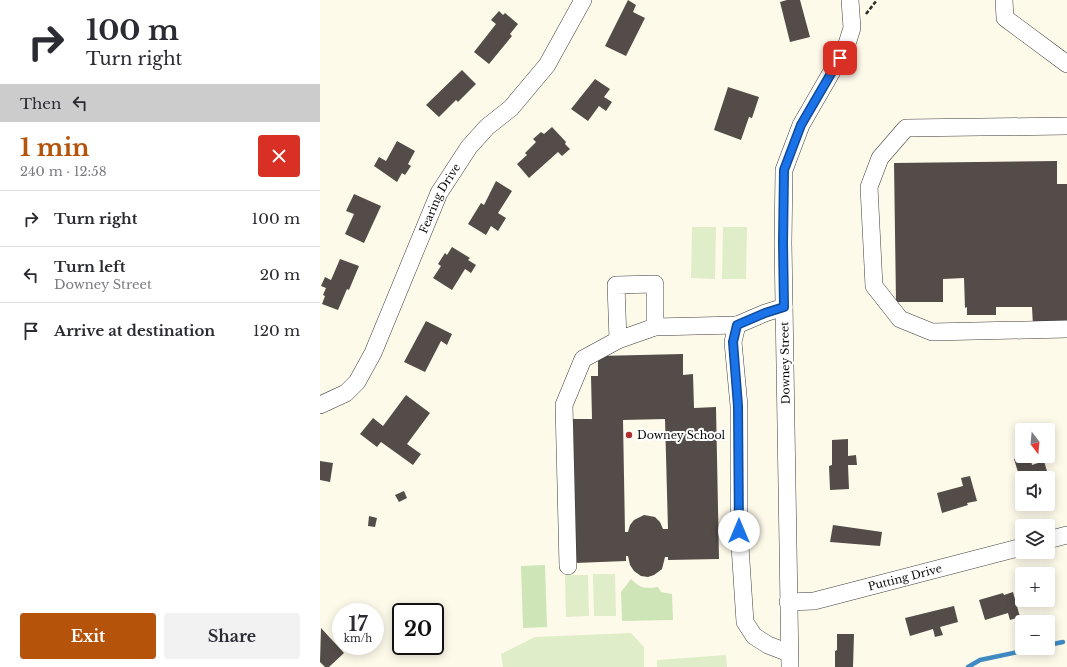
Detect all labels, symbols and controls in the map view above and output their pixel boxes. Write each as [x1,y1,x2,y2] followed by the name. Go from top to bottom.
[86,13,179,48] text: 100 m
[20,16,72,68] icon: right
[823,41,857,75] pin
[829,47,851,69] icon: arrive
[86,48,182,70] text: Turn right
[69,92,91,114] icon: left
[20,94,61,113] text: Then
[20,133,90,162] text: 1 min
[258,135,300,177] button: close
[416,161,464,235] street label: Fearing Drive
[20,163,107,180] text: 240 m · 12:58
[20,208,42,230] icon: right
[54,209,137,228] text: Turn right
[251,209,300,228] text: 100 m
[54,257,125,276] text: Turn left
[20,264,42,286] icon: left
[260,265,300,284] text: 20 m
[54,276,152,293] text: Downey Street
[20,320,42,342] icon: arrive
[54,321,215,340] text: Arrive at destination
[253,321,300,340] text: 120 m
[777,321,793,404] street label: Downey Street
[1015,423,1055,463] north arrow
[1015,423,1055,655] map controls
[637,428,726,442] place label: Downey School
[624,430,634,440] marker: Downey School
[1015,471,1055,511] button: sound
[718,510,760,552] position arrow
[1015,519,1055,559] button: layers
[867,561,943,594] street label: Putting Drive
[1015,567,1055,607] button: +
[392,603,444,655] speed limit sign: 20
[348,612,368,636] text: 17
[20,613,156,659] button: Exit
[164,613,300,659] button: Share
[1015,615,1055,655] button: −
[344,632,372,645] text: km/h

